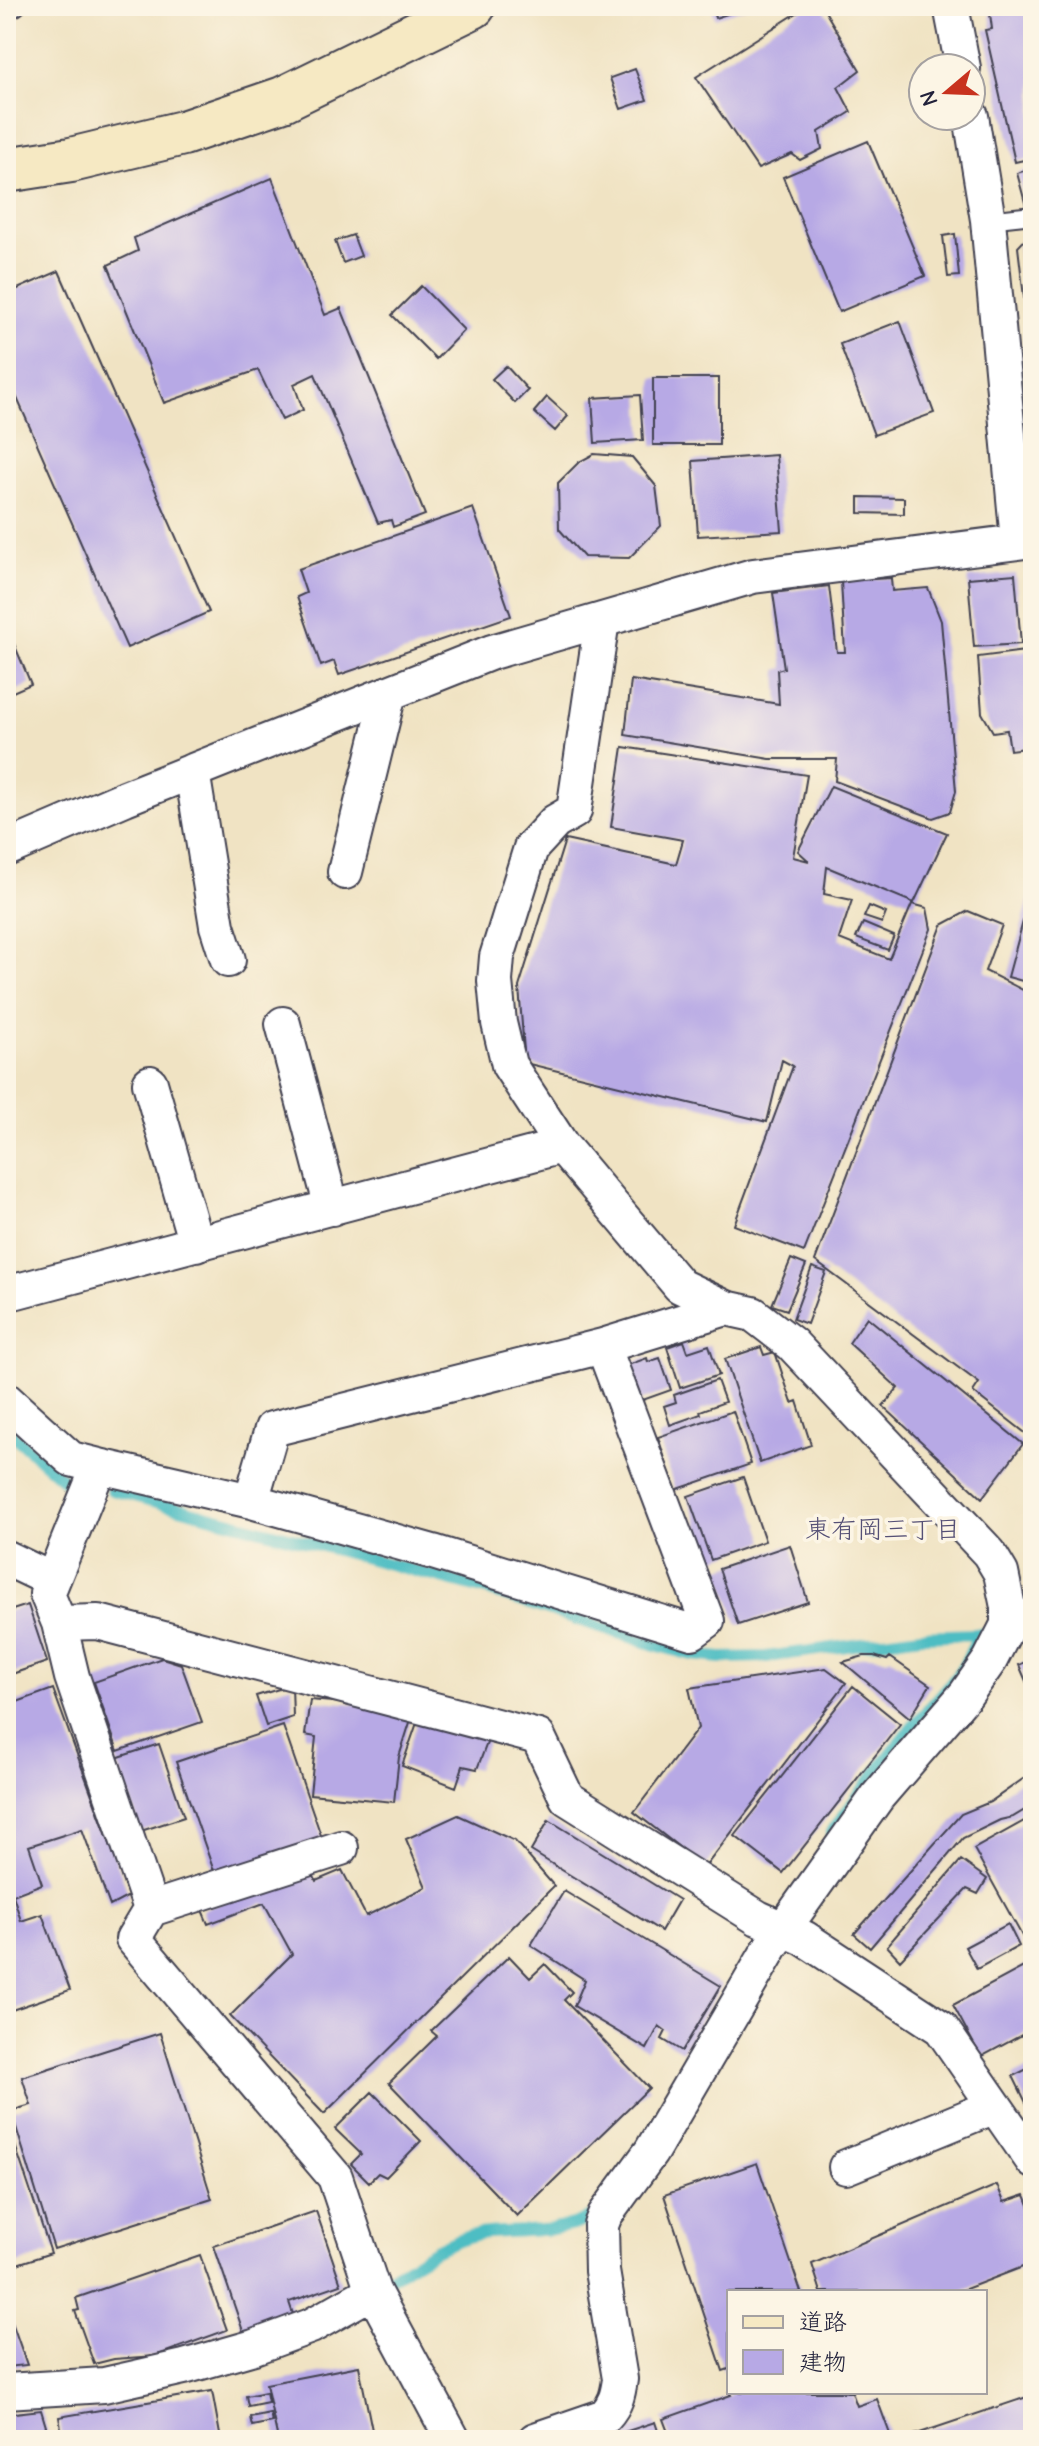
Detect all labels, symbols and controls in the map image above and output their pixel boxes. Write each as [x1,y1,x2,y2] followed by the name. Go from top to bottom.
[907,52,987,132] north arrow
[914,87,944,109] text: N
[805,1515,961,1545] district label: 東有岡三丁目
[727,2290,987,2394] legend
[799,2308,847,2336] text: 道路
[799,2348,847,2376] text: 建物

